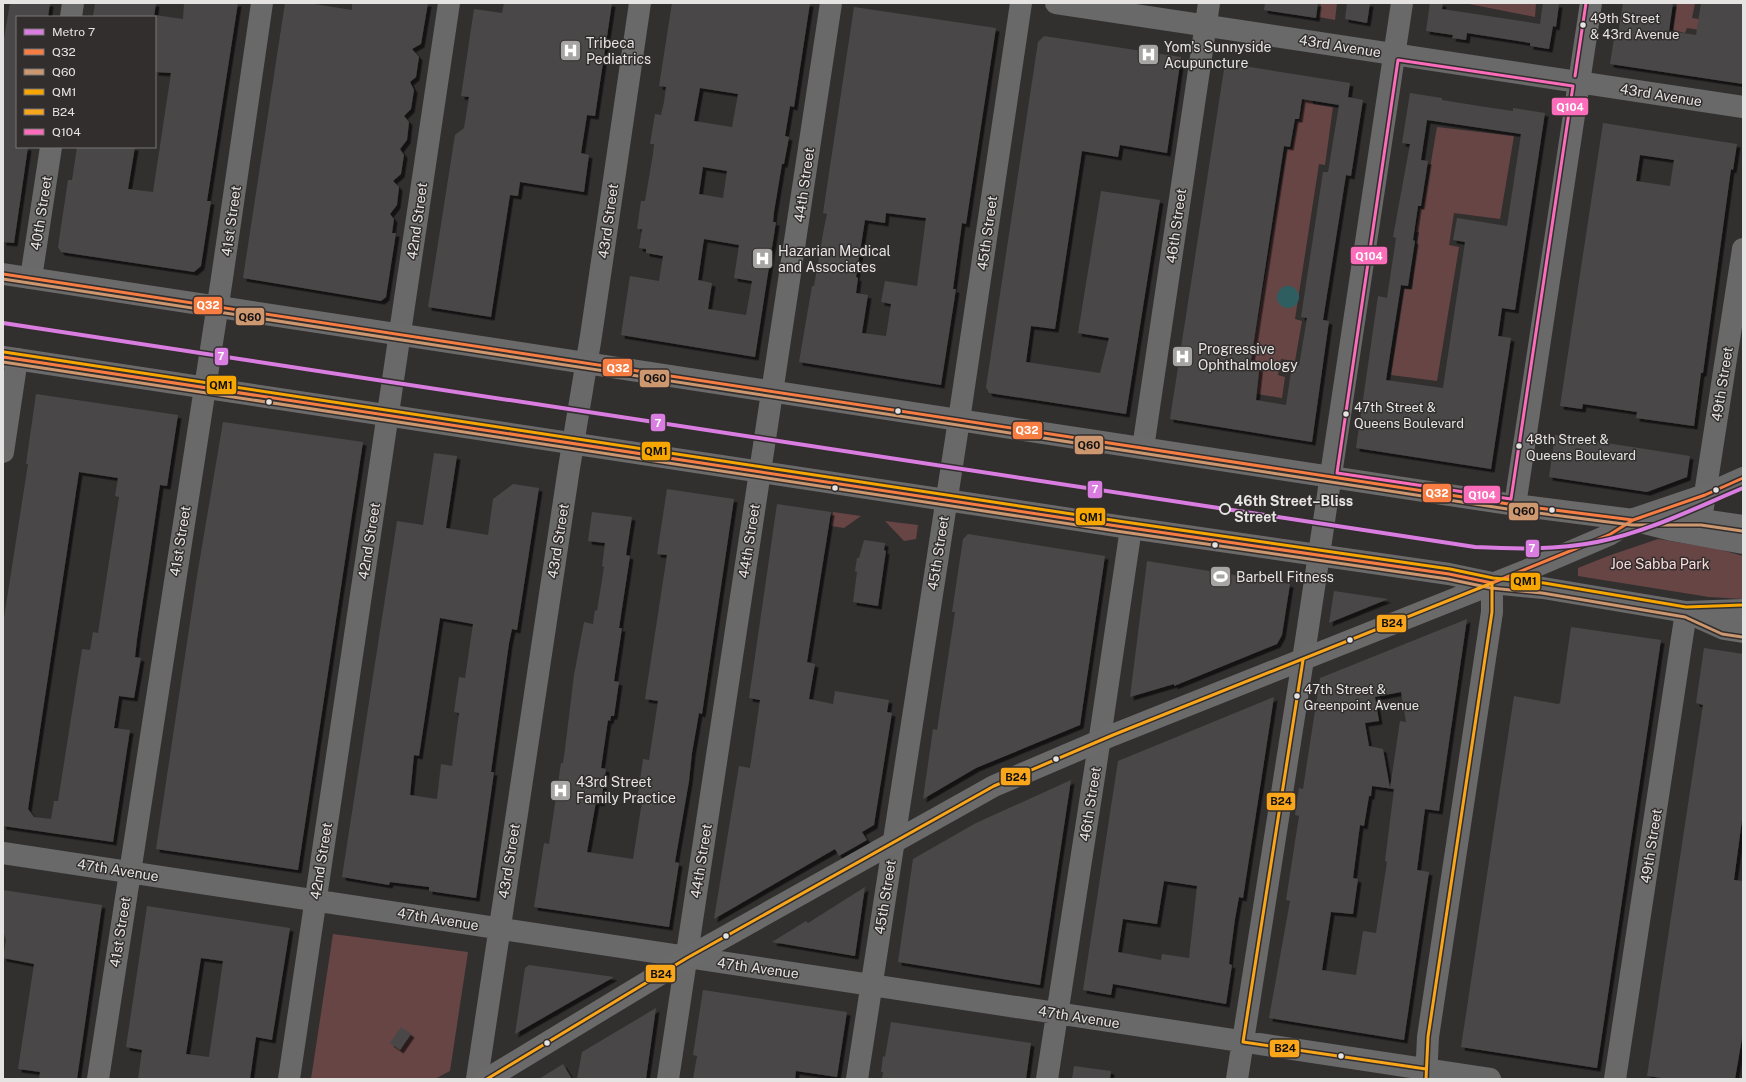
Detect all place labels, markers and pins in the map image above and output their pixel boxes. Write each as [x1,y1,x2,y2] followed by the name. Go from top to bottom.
[1590,11,1679,42] place label: 49th Street & 43rd Avenue
[1578,20,1588,30] marker: 49th Street & 43rd Avenue
[586,35,651,67] place label: Tribeca Pediatrics
[557,38,583,64] hospital icon: Tribeca Pediatrics
[1164,39,1272,71] place label: Yom's Sunnyside Acupuncture
[1136,42,1162,68] hospital icon: Yom's Sunnyside Acupuncture
[778,243,891,275] place label: Hazarian Medical and Associates
[750,246,776,272] hospital icon: Hazarian Medical and Associates
[1198,341,1298,373] place label: Progressive Ophthalmology
[1170,344,1196,370] hospital icon: Progressive Ophthalmology
[264,397,274,407] unlabelled marker
[1354,400,1464,431] place label: 47th Street & Queens Boulevard
[893,406,903,416] unlabelled marker
[1341,409,1351,419] marker: 47th Street & Queens Boulevard
[1526,432,1636,463] place label: 48th Street & Queens Boulevard
[1514,441,1524,451] marker: 48th Street & Queens Boulevard
[830,483,840,493] unlabelled marker
[1711,485,1721,495] unlabelled marker
[1234,493,1353,525] place label: 46th Street–Bliss Street
[1219,503,1231,515] marker: 46th Street–Bliss Street
[1547,505,1557,515] unlabelled marker
[1210,540,1220,550] unlabelled marker
[1207,564,1233,590] sports icon: Barbell Fitness
[1236,569,1334,585] place label: Barbell Fitness
[1345,635,1355,645] unlabelled marker
[1304,682,1419,713] place label: 47th Street & Greenpoint Avenue
[1292,691,1302,701] marker: 47th Street & Greenpoint Avenue
[1051,754,1061,764] unlabelled marker
[576,774,676,806] place label: 43rd Street Family Practice
[548,777,574,803] hospital icon: 43rd Street Family Practice
[721,931,731,941] unlabelled marker
[542,1038,552,1048] unlabelled marker
[1336,1051,1346,1061] unlabelled marker

